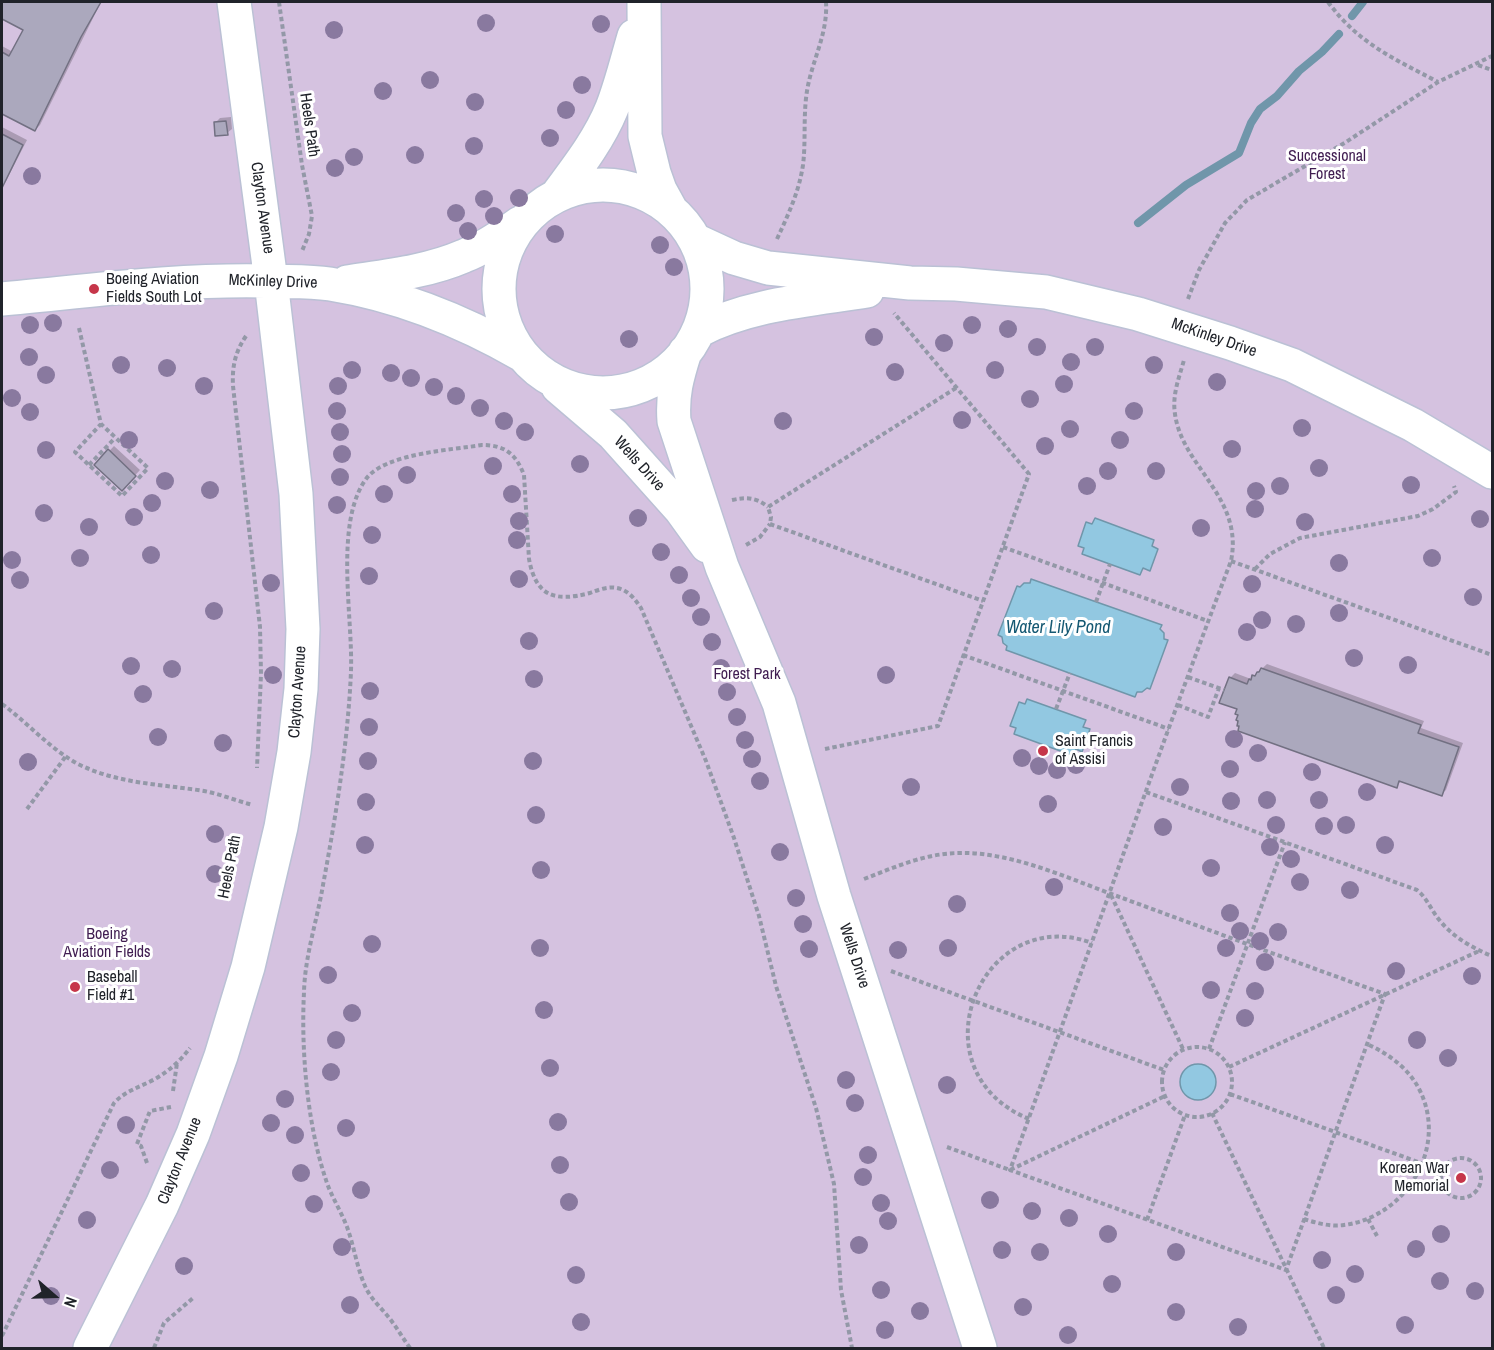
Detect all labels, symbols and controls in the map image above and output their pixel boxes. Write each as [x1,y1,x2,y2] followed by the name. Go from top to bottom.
[295,92,323,158] street label: Heels Path
[1288,147,1366,185] park label: Successional Forest
[246,161,278,255] street label: Clayton Avenue
[106,270,202,308] place label: Boeing Aviation Fields South Lot
[228,271,318,293] street label: McKinley Drive
[87,282,101,296] marker: Boeing Aviation Fields South Lot
[1169,314,1259,362] street label: McKinley Drive
[610,433,668,495] street label: Wells Drive
[1006,617,1110,639] water label: Water Lily Pond
[285,645,311,739] street label: Clayton Avenue
[713,665,781,685] park label: Forest Park
[1055,732,1133,770] place label: Saint Francis of Assisi
[1036,744,1050,758] marker: Saint Francis of Assisi
[214,834,246,900] street label: Heels Path
[835,921,873,991] street label: Wells Drive
[63,925,151,963] park label: Boeing Aviation Fields
[87,968,137,1006] place label: Baseball Field #1
[68,980,82,994] marker: Baseball Field #1
[154,1115,206,1207] street label: Clayton Avenue
[1379,1159,1449,1197] place label: Korean War Memorial
[1454,1171,1468,1185] marker: Korean War Memorial
[24,1266,84,1326] north arrow
[59,1294,83,1310] text: N

